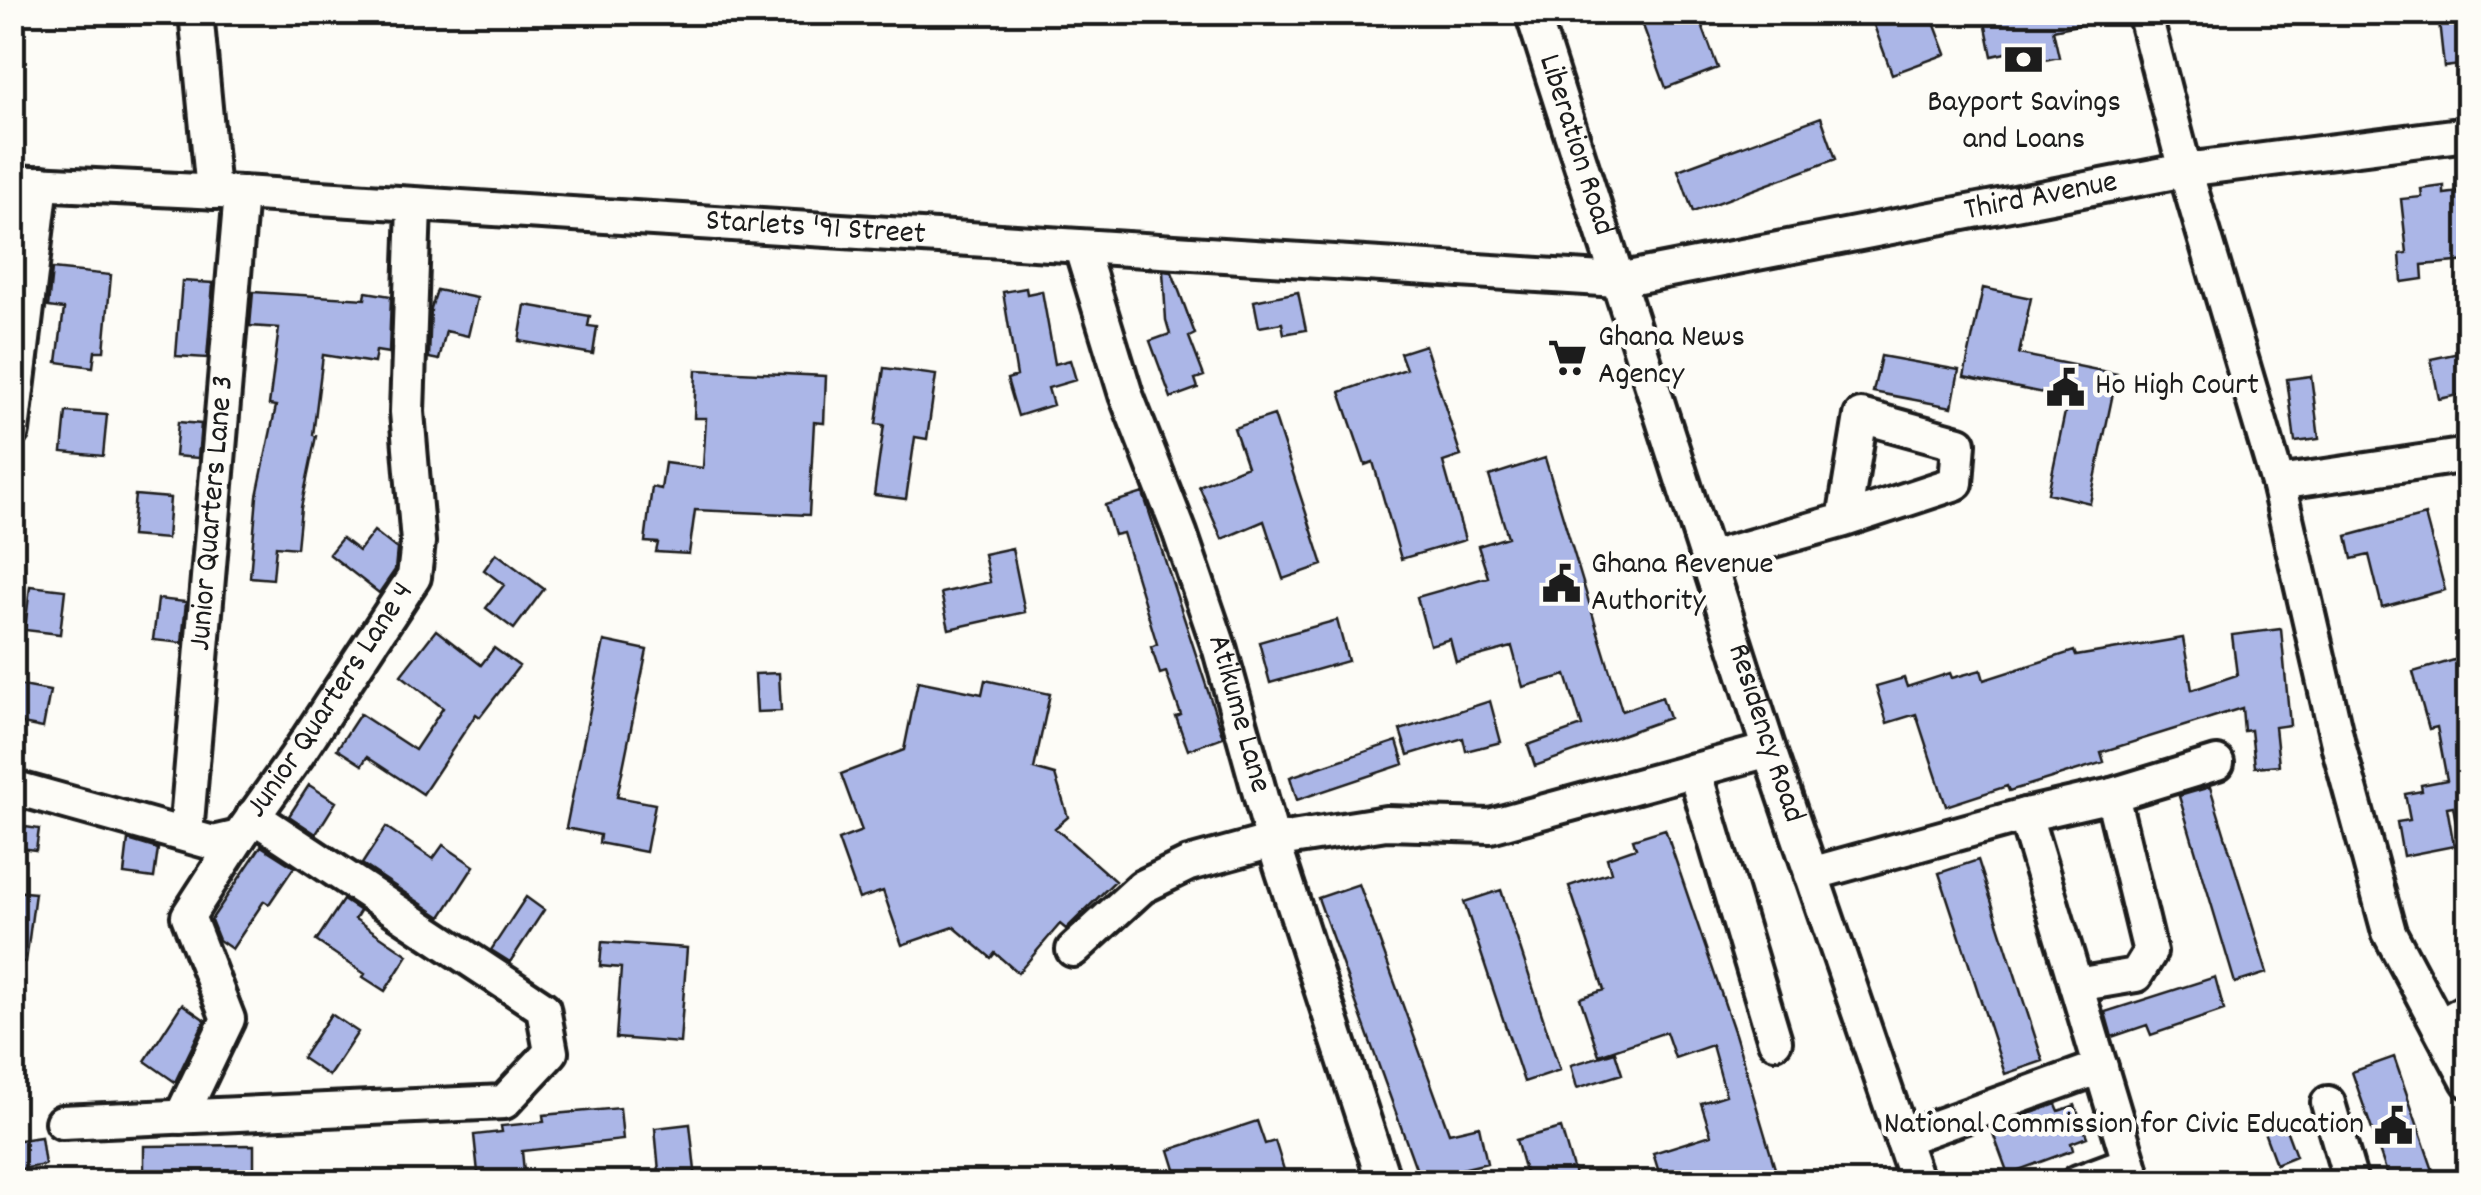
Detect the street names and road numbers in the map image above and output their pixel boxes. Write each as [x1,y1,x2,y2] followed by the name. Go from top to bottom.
[1524,49,1625,242] street label: Liberation Road
[1961,161,2122,235] street label: Third Avenue
[704,199,927,259] street label: Starlets '91 Street
[179,374,248,653] street label: Junior Quarters Lane 3
[236,574,427,828] street label: Junior Quarters Lane 4
[1193,629,1282,798] street label: Atikume Lane
[1713,638,1815,829] street label: Residency Road

